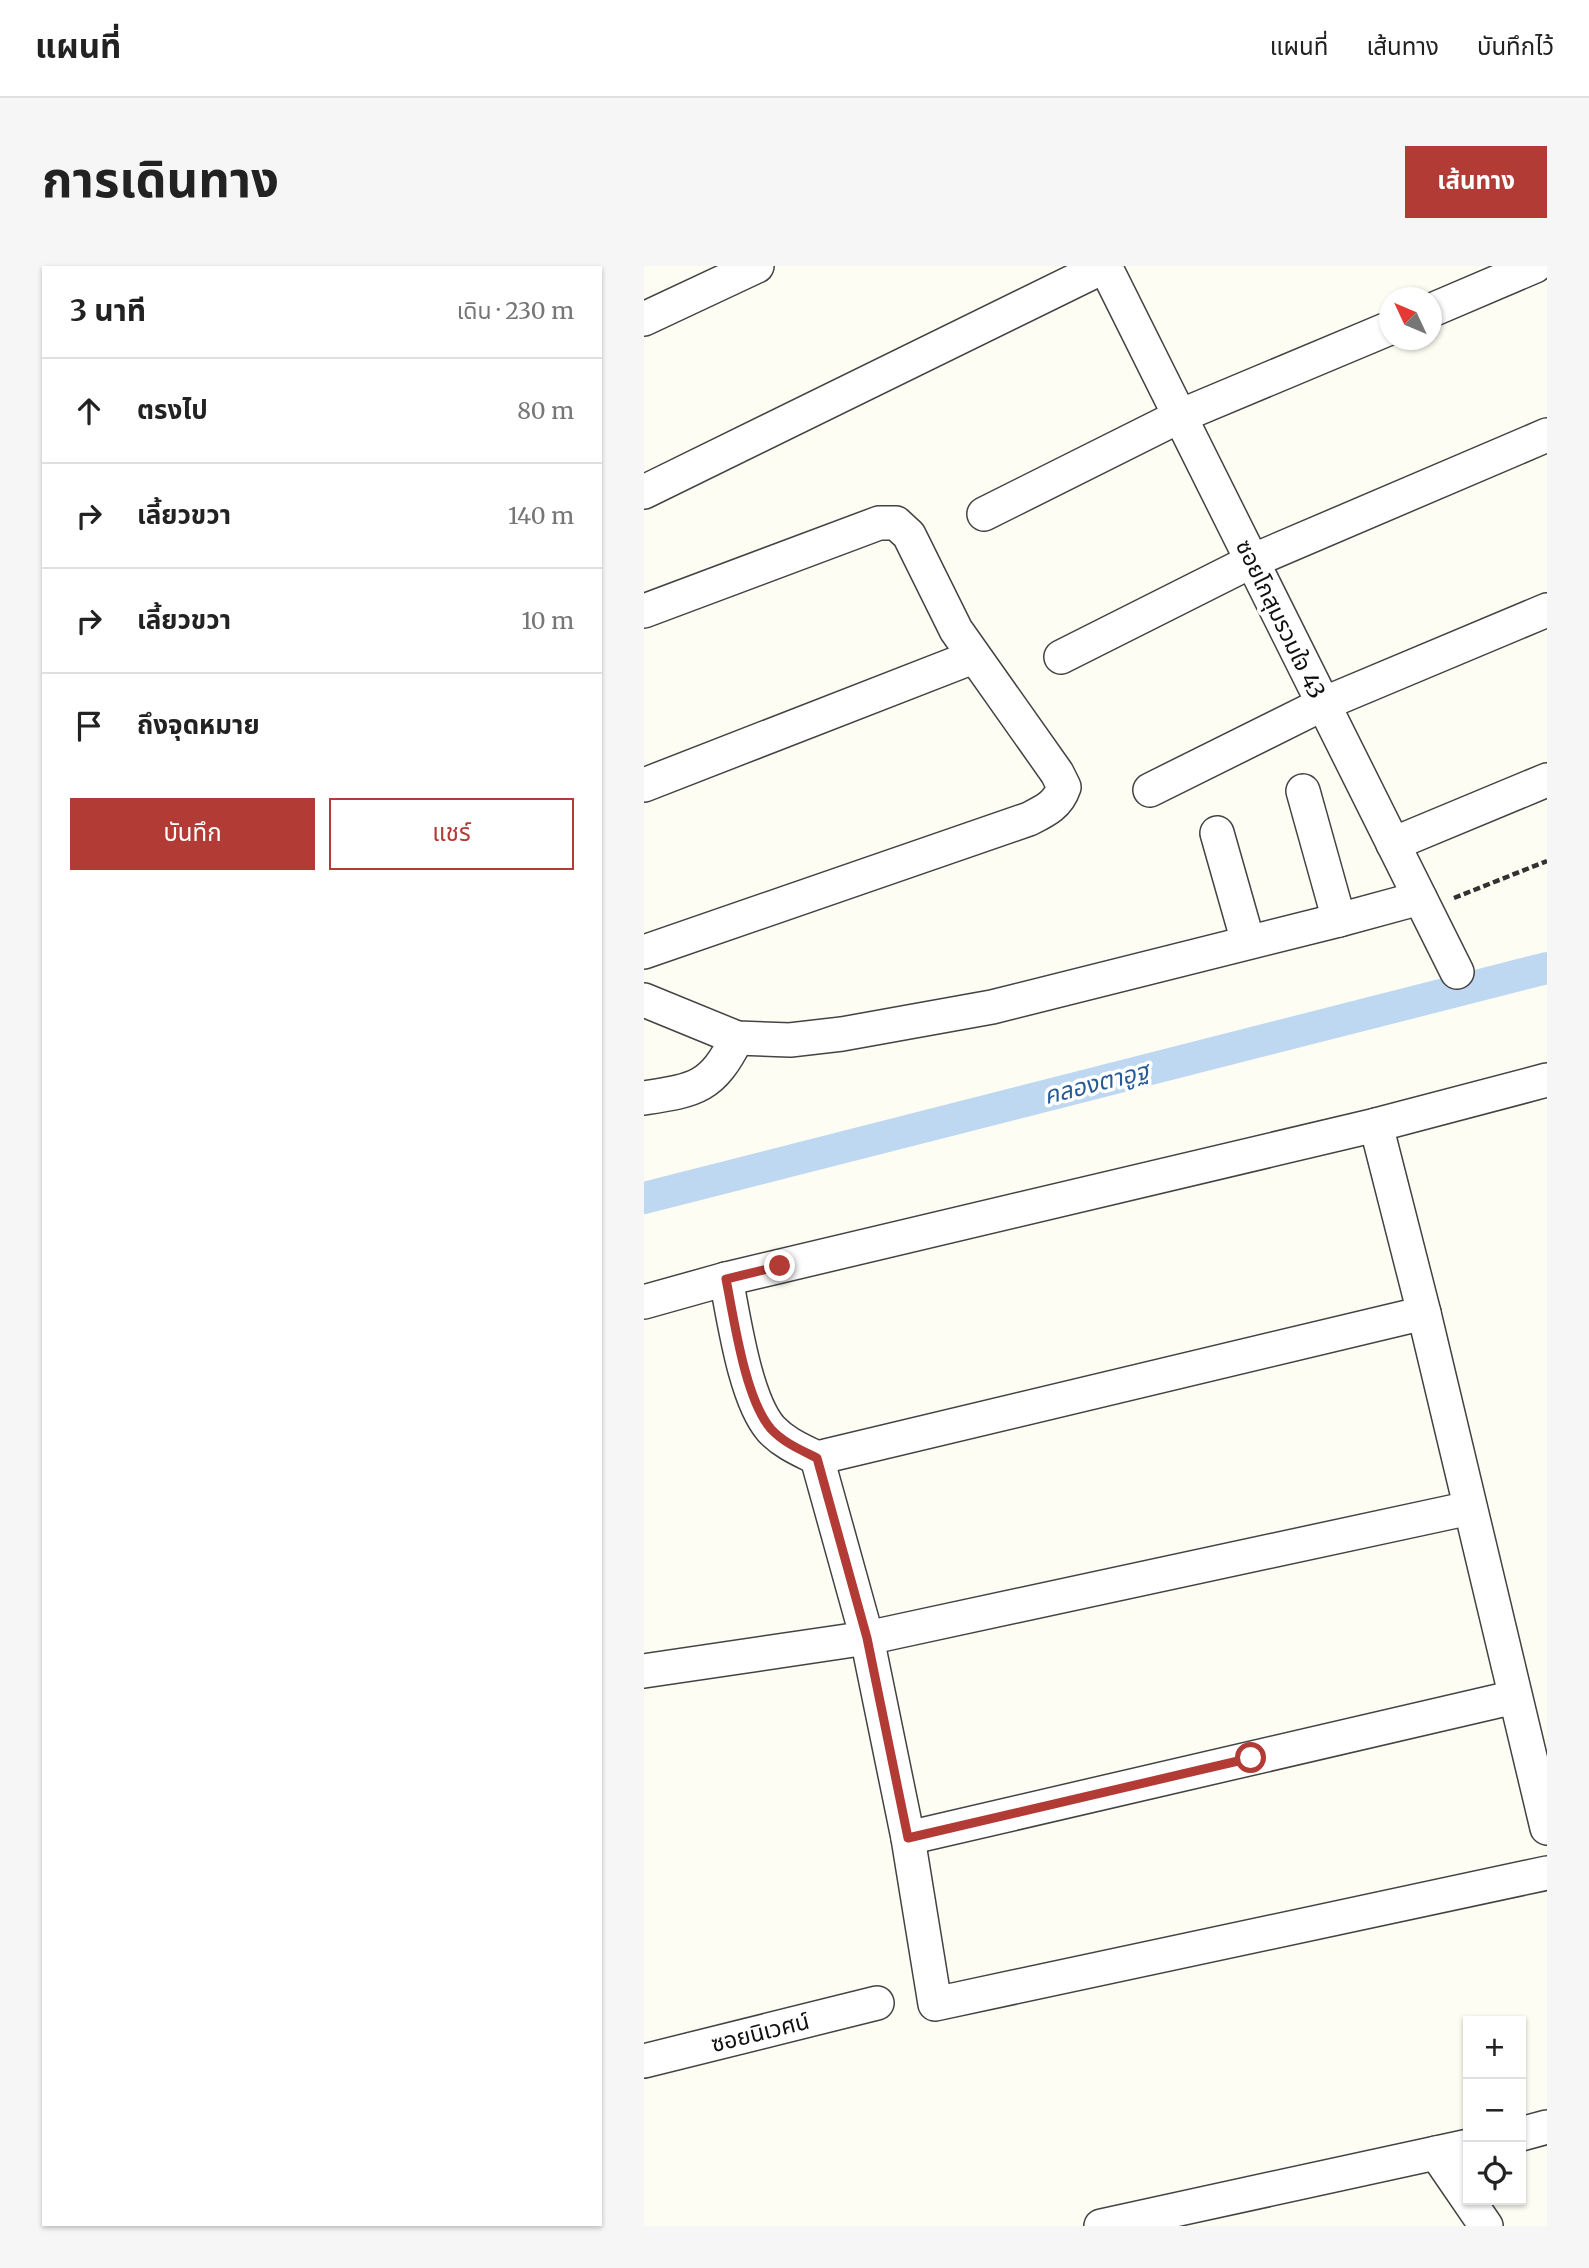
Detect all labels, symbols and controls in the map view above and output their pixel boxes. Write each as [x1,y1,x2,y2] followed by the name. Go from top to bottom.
[35,26,121,67] text: แผนที่
[1270,31,1328,62] text: แผนที่
[1366,31,1439,62] text: เส้นทาง
[1477,31,1554,62] text: บันทึกไว้
[1405,146,1547,218] button: เส้นทาง
[42,149,279,210] text: การเดินทาง
[1379,287,1442,350] north arrow
[70,291,146,329] text: 3 นาที
[457,296,574,325] text: เดิน · 230 m
[70,392,108,430] icon: ahead
[137,393,208,426] text: ตรงไป
[517,396,574,425] text: 80 m
[70,497,108,535] icon: right
[137,498,231,531] text: เลี้ยวขวา
[508,501,574,530] text: 140 m
[1230,535,1332,703] street label: ซอยโกสุมรวมใจ 43
[70,602,108,640] icon: right
[137,603,231,636] text: เลี้ยวขวา
[521,606,574,635] text: 10 m
[70,707,108,745] icon: arrive
[137,708,260,741] text: ถึงจุดหมาย
[70,798,315,870] button: บันทึก
[329,798,574,870] button: แชร์
[1040,1054,1154,1111] water label: คลองตาอูฐ
[764,1250,795,1281] route end
[1235,1742,1266,1773] route start
[708,2006,812,2058] street label: ซอยนิเวศน์
[1463,2016,1526,2205] map controls
[1463,2016,1526,2079] button: +
[1463,2079,1526,2142] button: −
[1463,2142,1526,2205] button: locate

